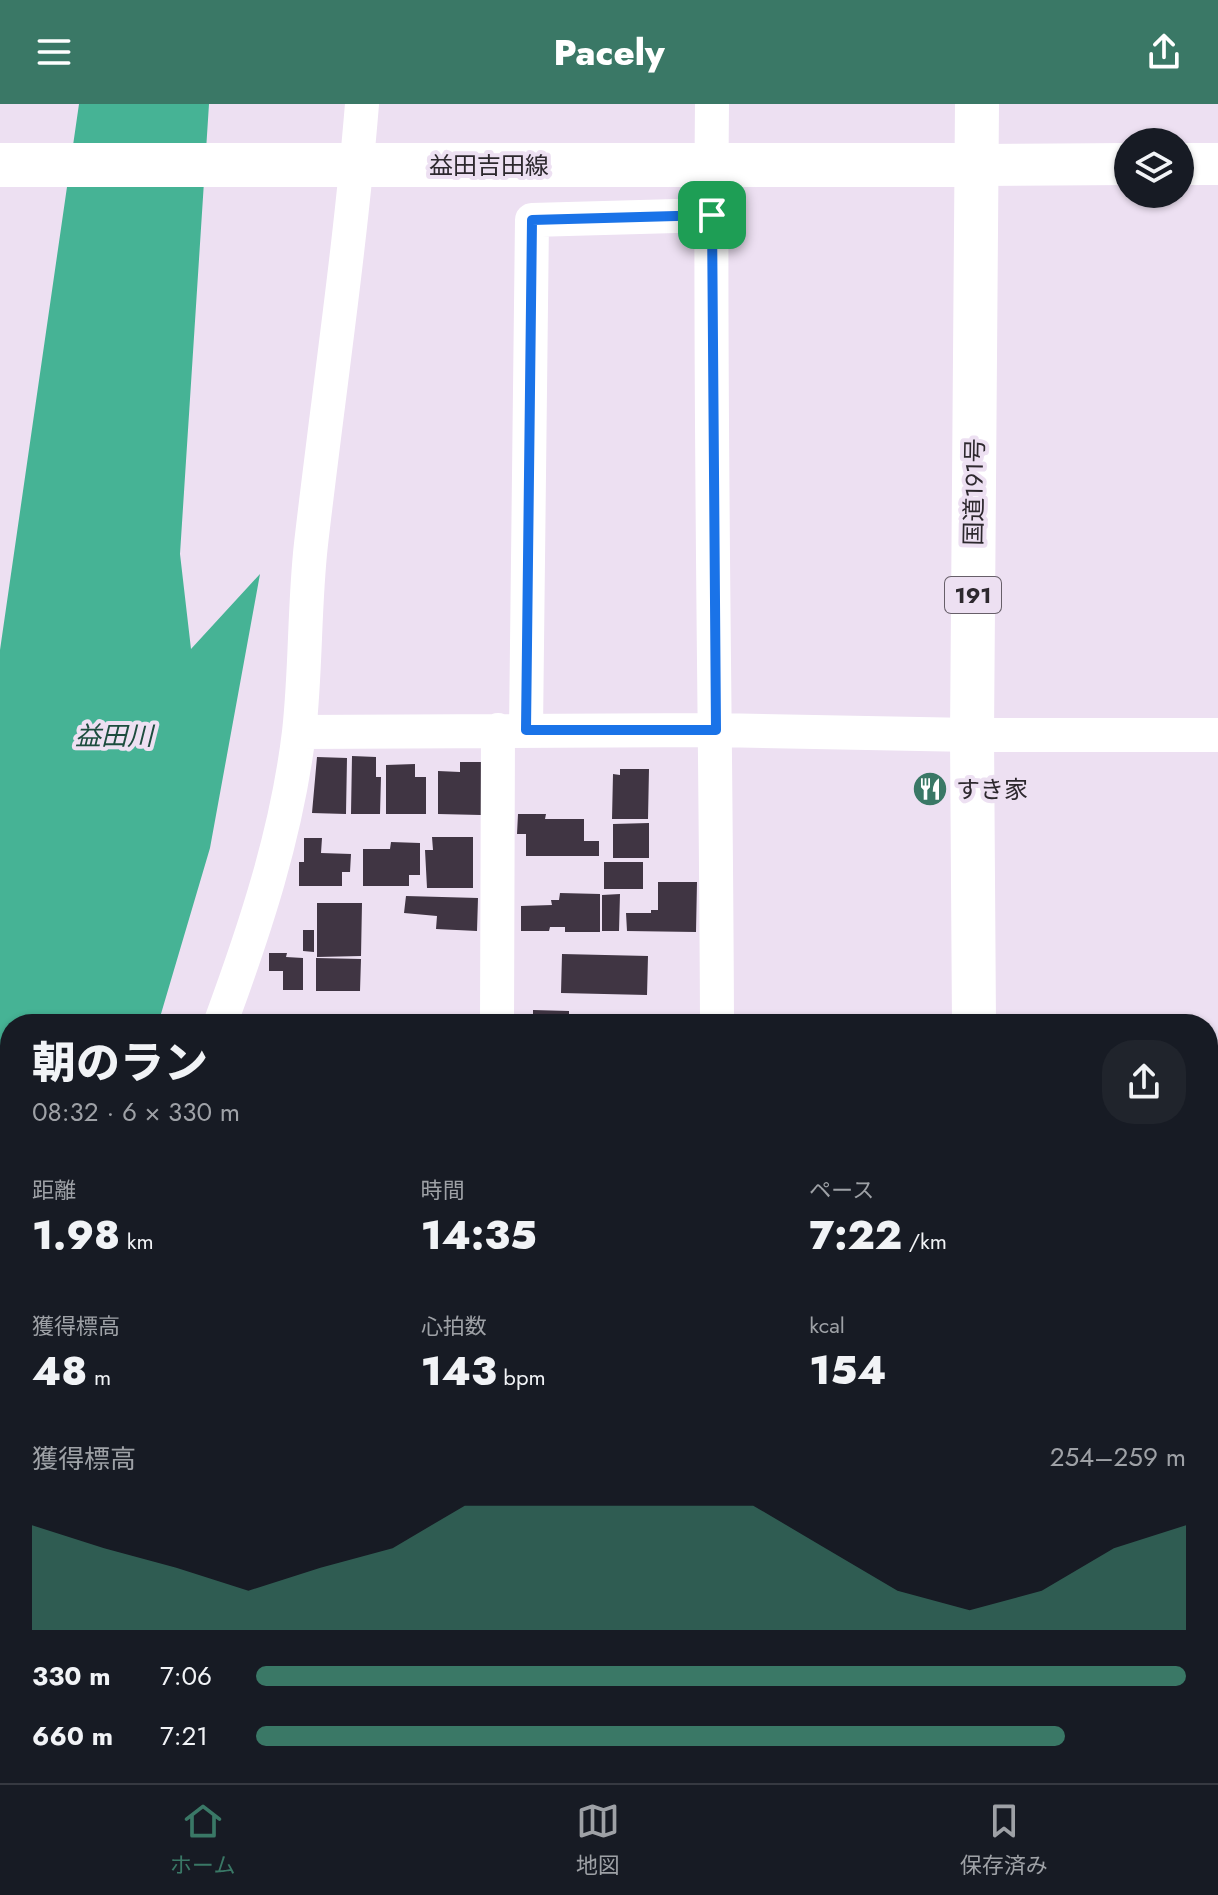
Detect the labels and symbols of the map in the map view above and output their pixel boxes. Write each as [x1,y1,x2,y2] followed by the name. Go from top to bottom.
[429,148,549,183] street label: 益田吉田線
[678,181,746,249] pin
[956,438,992,546] street label: 国道191号
[945,577,1001,613] road number: 191
[75,717,156,755] water label: 益田川
[911,770,949,808] restaurant icon: すき家
[956,772,1028,807] place label: すき家

